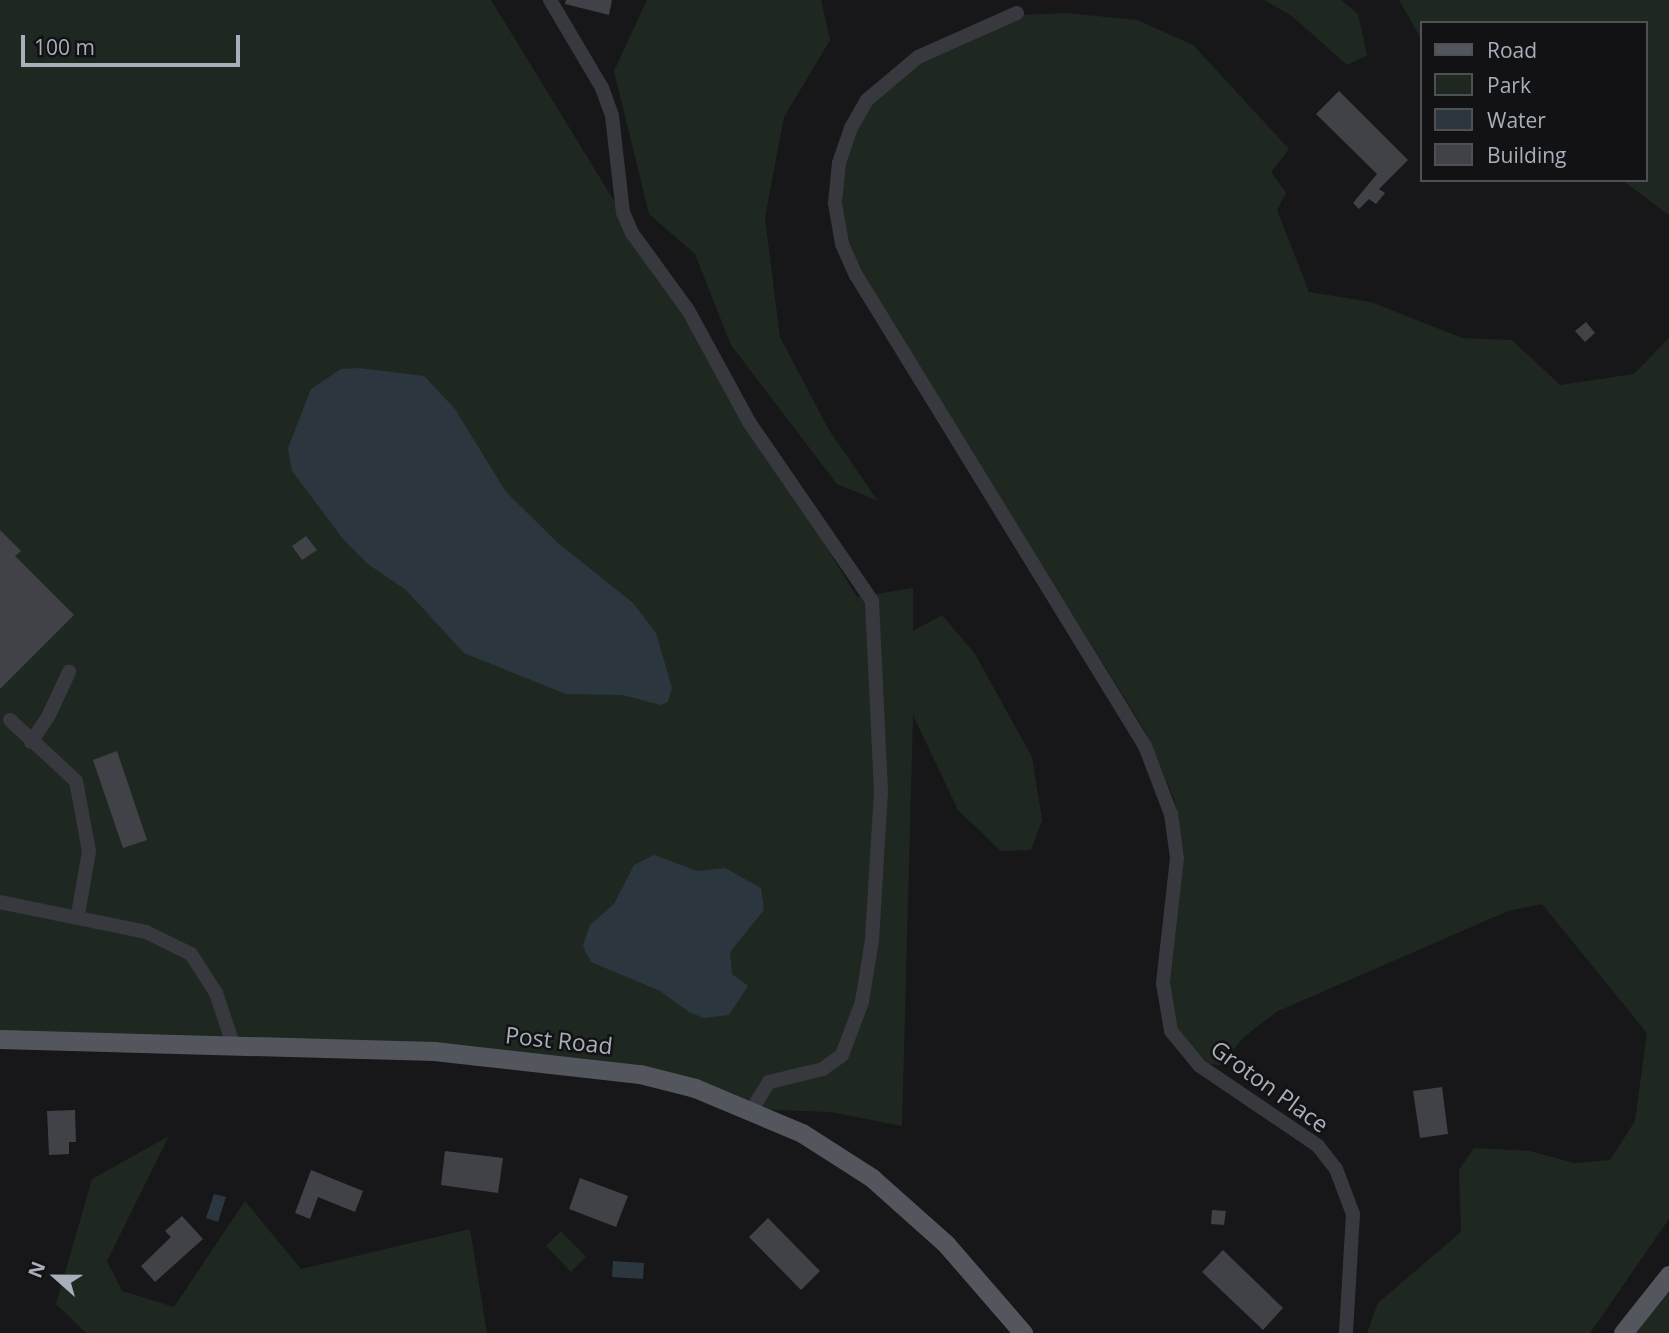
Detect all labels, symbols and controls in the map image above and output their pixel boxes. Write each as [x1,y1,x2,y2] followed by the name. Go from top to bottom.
[24,21,243,65] scale bar
[1420,21,1648,182] legend
[34,33,95,61] text: 100 m
[1487,36,1537,64] text: Road
[1487,71,1531,99] text: Park
[1487,106,1546,134] text: Water
[1487,141,1566,169] text: Building
[504,1021,614,1059] street label: Post Road
[1206,1034,1334,1138] street label: Groton Place
[21,1242,91,1312] north arrow
[21,1258,51,1281] text: N

